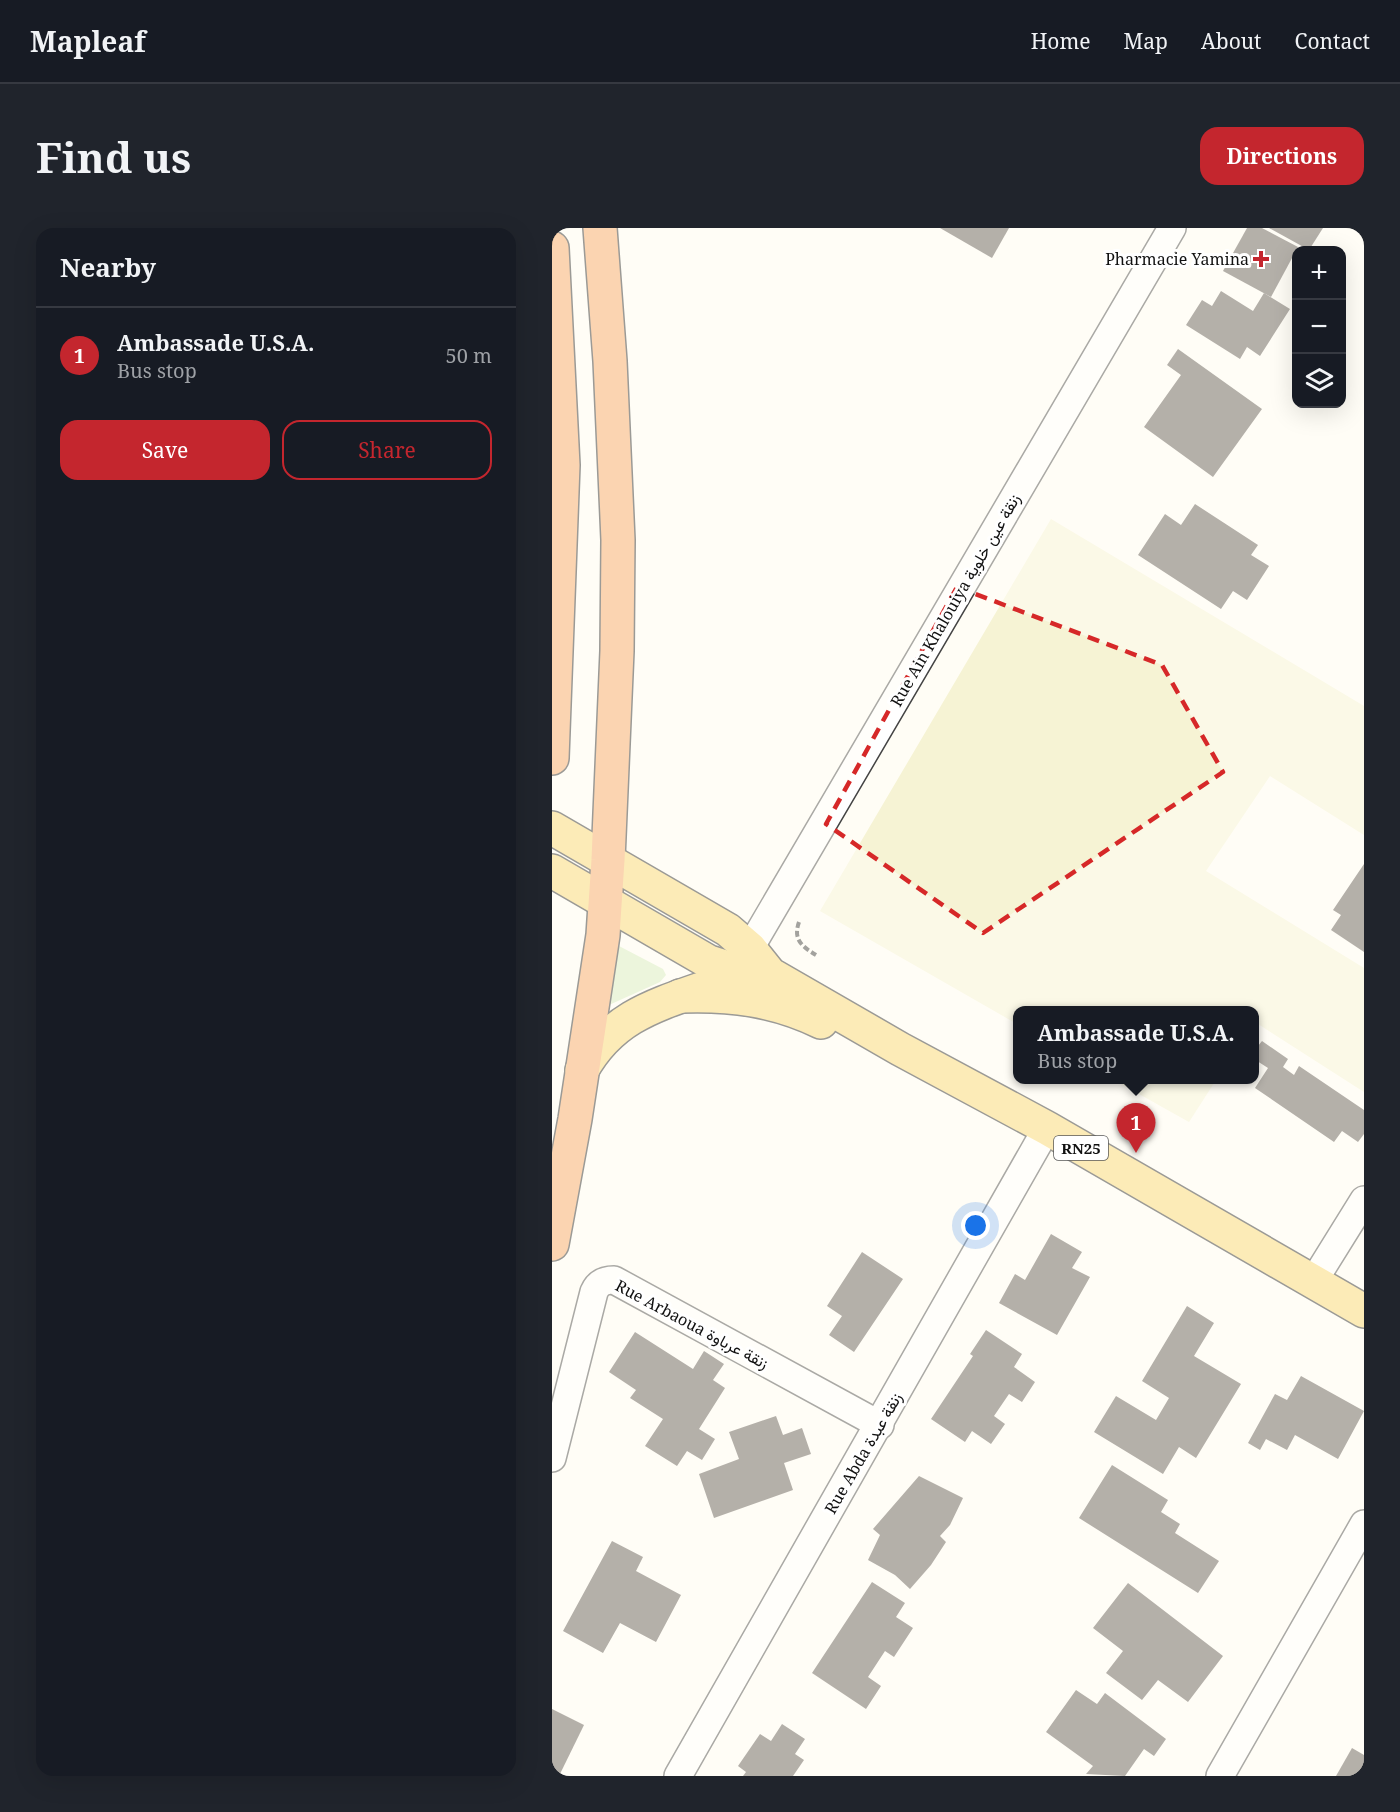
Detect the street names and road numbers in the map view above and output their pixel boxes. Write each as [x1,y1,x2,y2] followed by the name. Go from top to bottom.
[885,490,1025,710] street label: Rue Ain Khalouiya زنقة عين خلوية
[1054,1136,1108,1160] road number: RN25
[612,1274,772,1374] street label: Rue Arbaoua زنقة عرباوة
[819,1388,907,1518] street label: Rue Abda زنقة عبدة

